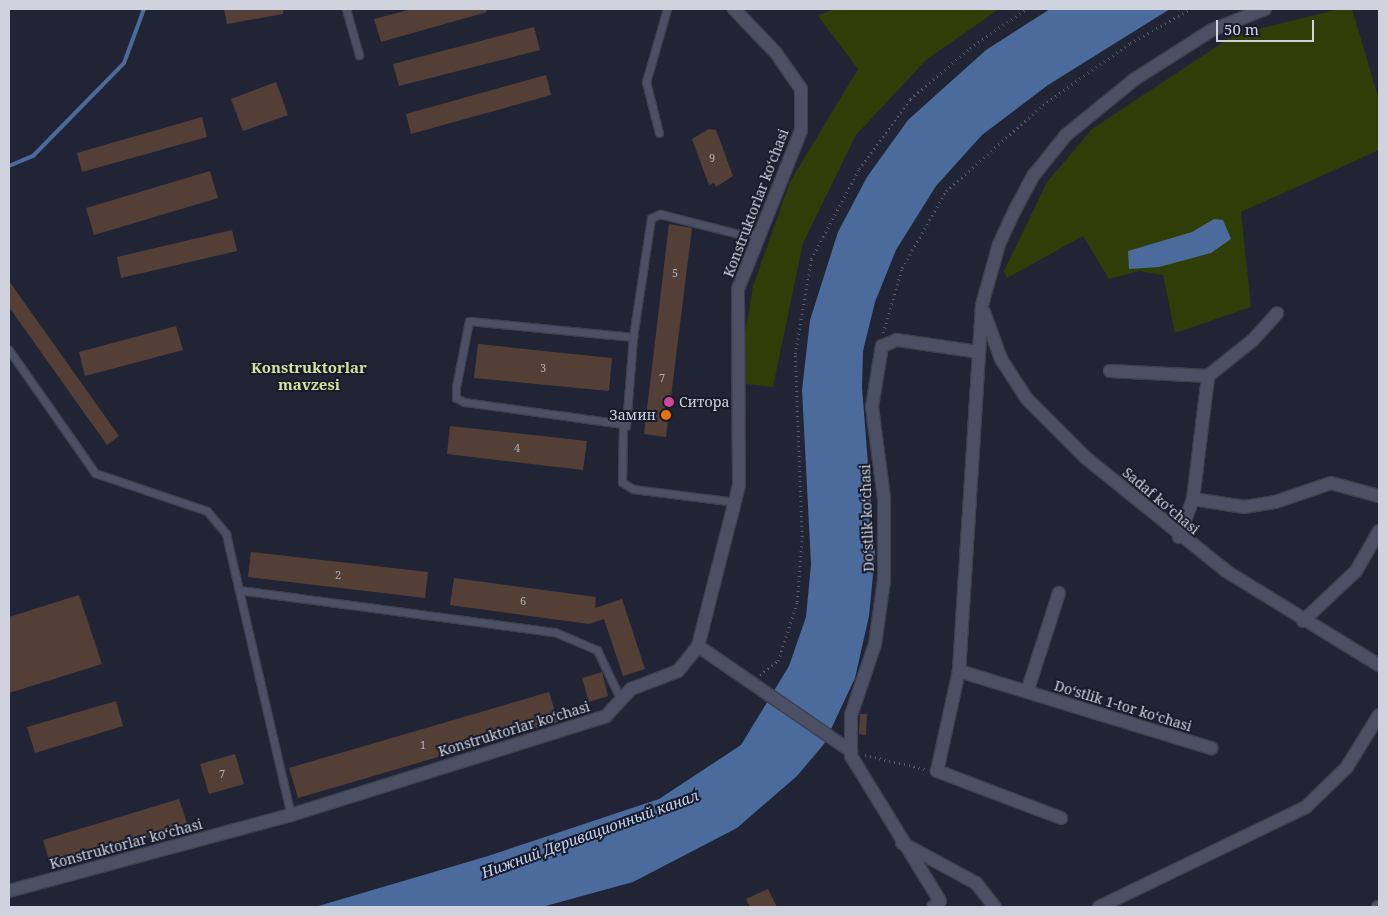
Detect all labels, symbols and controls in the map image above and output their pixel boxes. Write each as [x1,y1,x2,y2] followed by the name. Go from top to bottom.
[1218,10,1316,42] scale bar
[1224,19,1259,39] text: 50 m
[720,126,792,280] street label: Konstruktorlar ko‘chasi
[709,151,715,165] house number: 9
[672,266,678,280] house number: 5
[251,358,367,393] district label: Konstruktorlar mavzesi
[540,361,546,375] house number: 3
[659,371,665,385] house number: 7
[679,394,729,410] place label: Ситора
[663,396,675,408] marker: Ситора
[609,407,656,423] place label: Замин
[660,409,672,421] marker: Замин
[514,441,520,455] house number: 4
[857,464,877,572] street label: Do‘stlik ko‘chasi
[1119,464,1203,538] street label: Sadaf ko‘chasi
[335,568,341,582] house number: 2
[520,594,526,608] house number: 6
[1052,677,1194,735] street label: Do‘stlik 1-tor ko‘chasi
[436,698,592,760] street label: Konstruktorlar ko‘chasi
[420,738,426,752] house number: 1
[219,767,225,781] house number: 7
[479,786,701,882] water label: Нижний Деривационный канал
[48,815,204,873] street label: Konstruktorlar ko‘chasi

